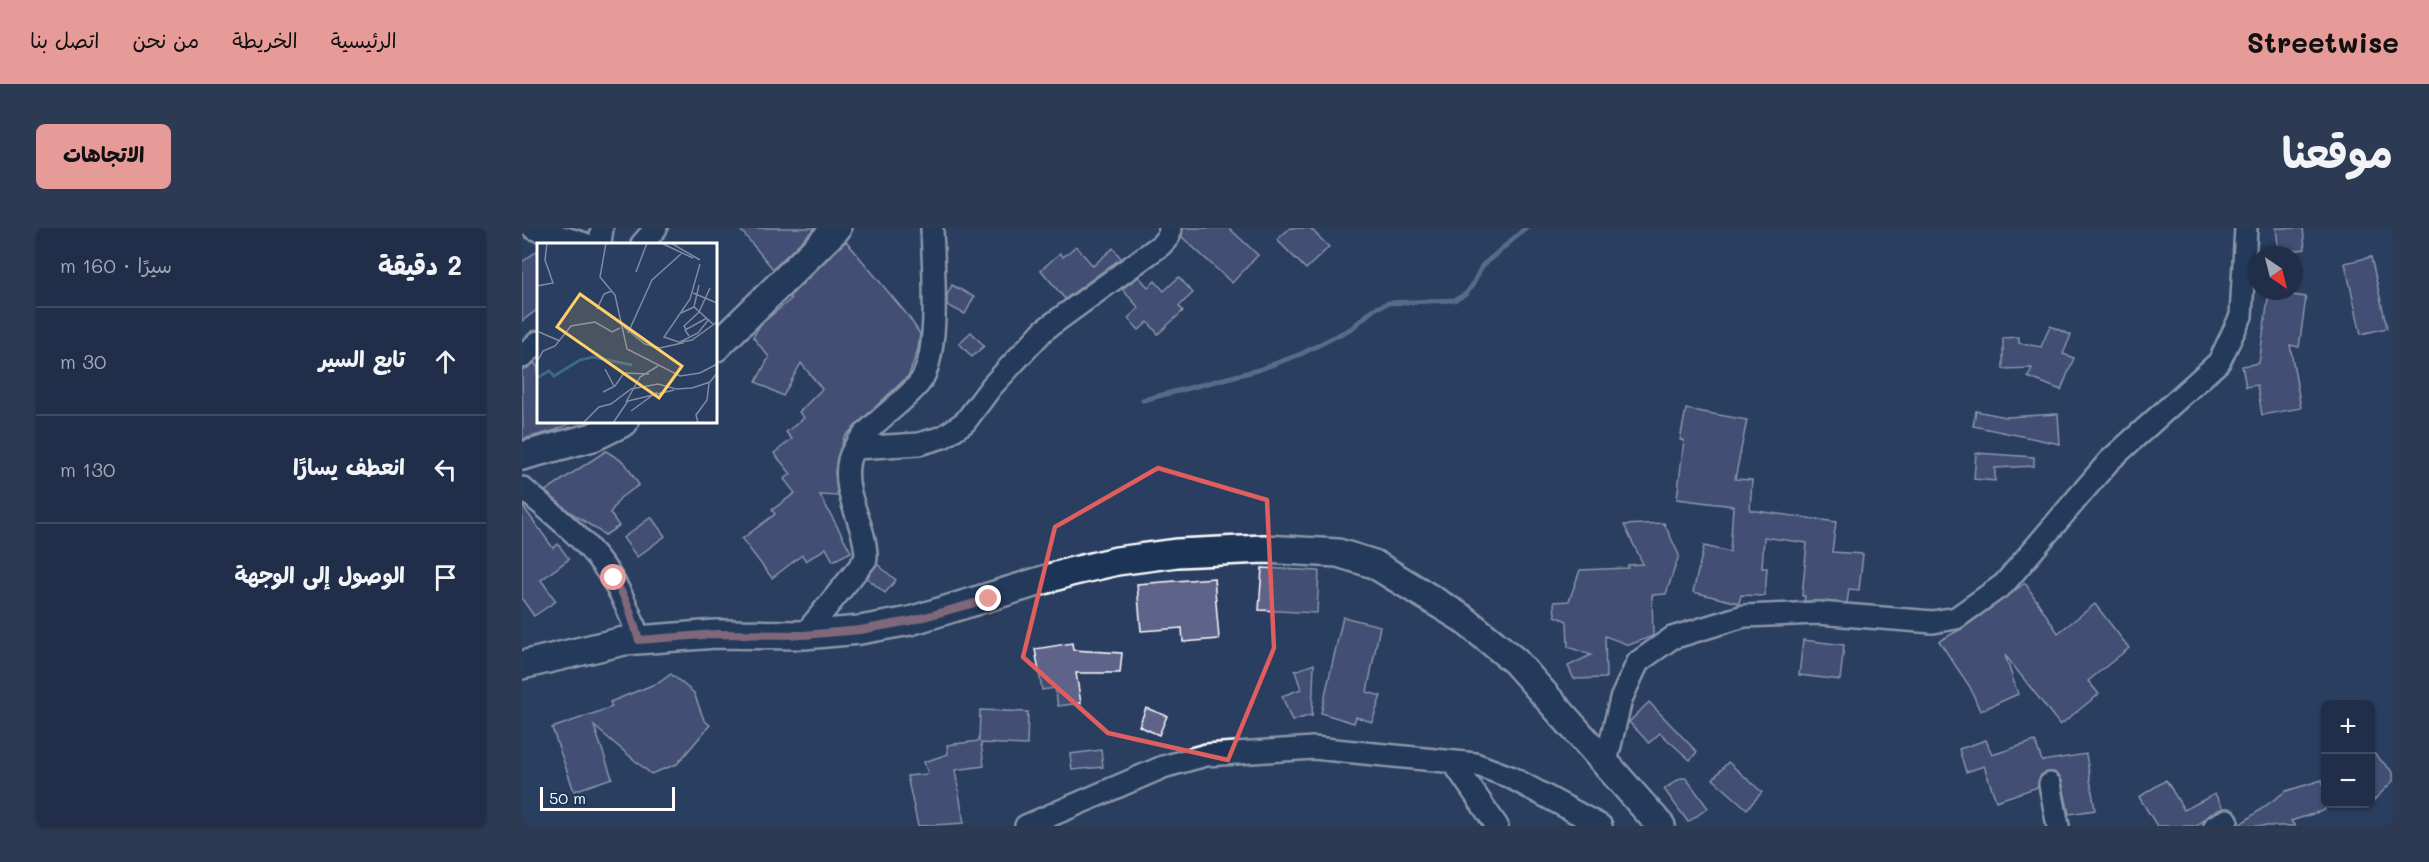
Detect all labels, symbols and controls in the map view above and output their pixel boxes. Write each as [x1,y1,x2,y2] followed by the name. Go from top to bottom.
[2247,24,2399,60] text: Streetwise
[30,26,100,53] text: اتصل بنا
[133,26,199,53] text: من نحن
[232,26,298,53] text: الخريطة
[331,26,397,53] text: الرئيسية
[36,124,171,189] button: الاتجاهات
[2282,124,2393,179] text: موقعنا
[537,243,717,423] inset map
[2249,246,2303,300] north arrow
[378,248,462,282] text: 2 دقيقة
[60,252,172,278] text: سيرًا · 160 m
[319,344,405,373] text: تابع السير
[429,345,462,378] icon: ahead
[60,348,106,374] text: 30 m
[293,452,405,481] text: انعطف يسارًا
[429,453,462,486] icon: left
[60,456,115,482] text: 130 m
[234,560,405,589] text: الوصول إلى الوجهة
[429,561,462,594] icon: arrive
[600,564,626,590] route start
[975,585,1001,611] route end
[2321,700,2375,808] map controls
[2321,700,2375,754] button: +
[2321,754,2375,808] button: −
[540,784,675,812] scale bar
[549,787,586,808] text: 50 m

